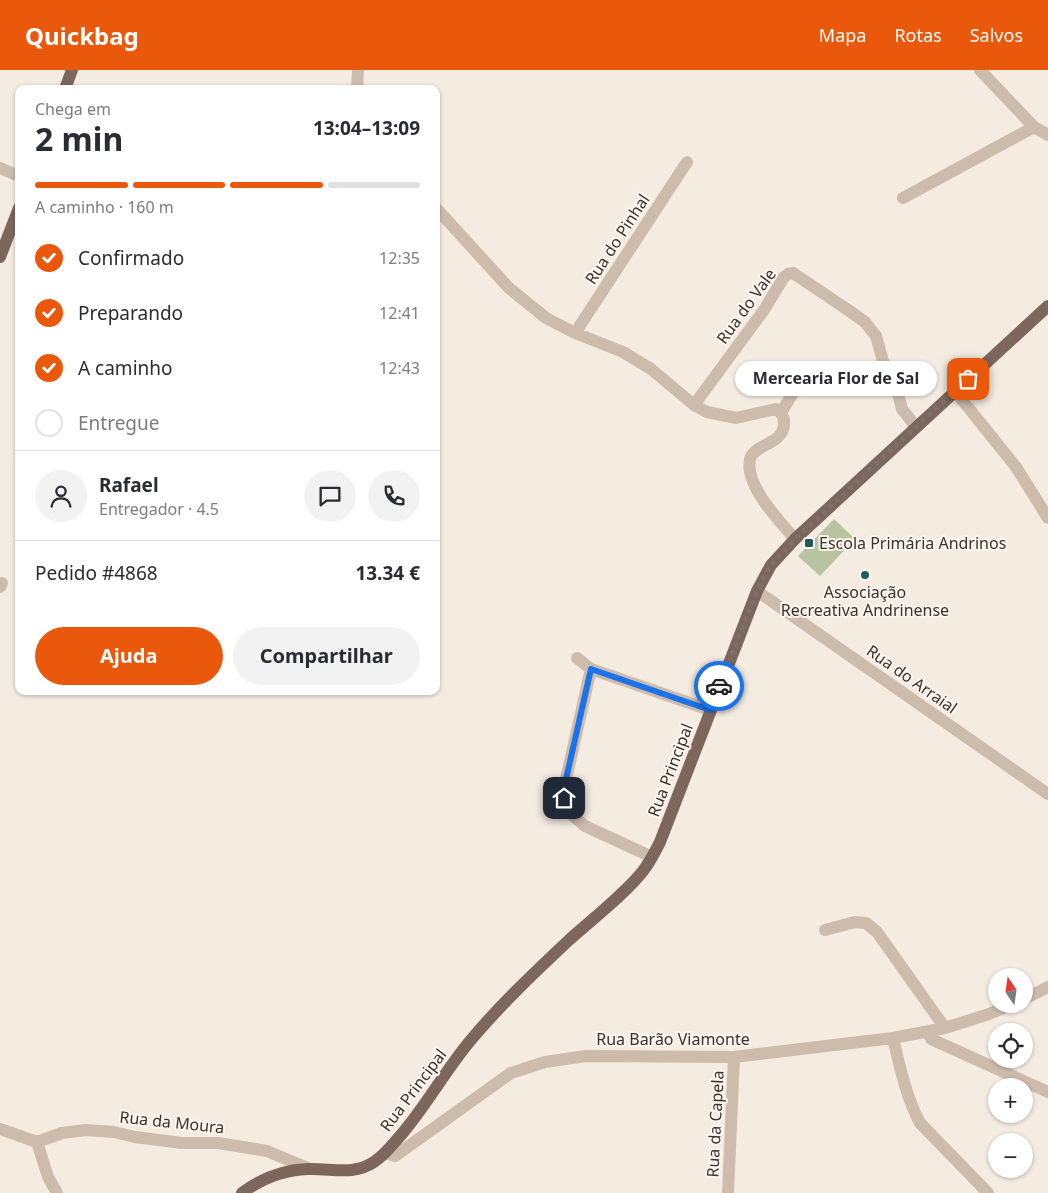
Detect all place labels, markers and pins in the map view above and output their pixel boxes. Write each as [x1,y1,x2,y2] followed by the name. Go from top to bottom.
[947,358,989,400] pin
[736,362,938,396] callout: Mercearia Flor de Sal
[819,532,1006,554] place label: Escola Primária Andrinos
[803,537,815,549] marker: Escola Primária Andrinos
[859,569,871,581] marker: Associação Recreativa Andrinense
[781,581,949,621] place label: Associação Recreativa Andrinense
[543,777,585,819] pin

